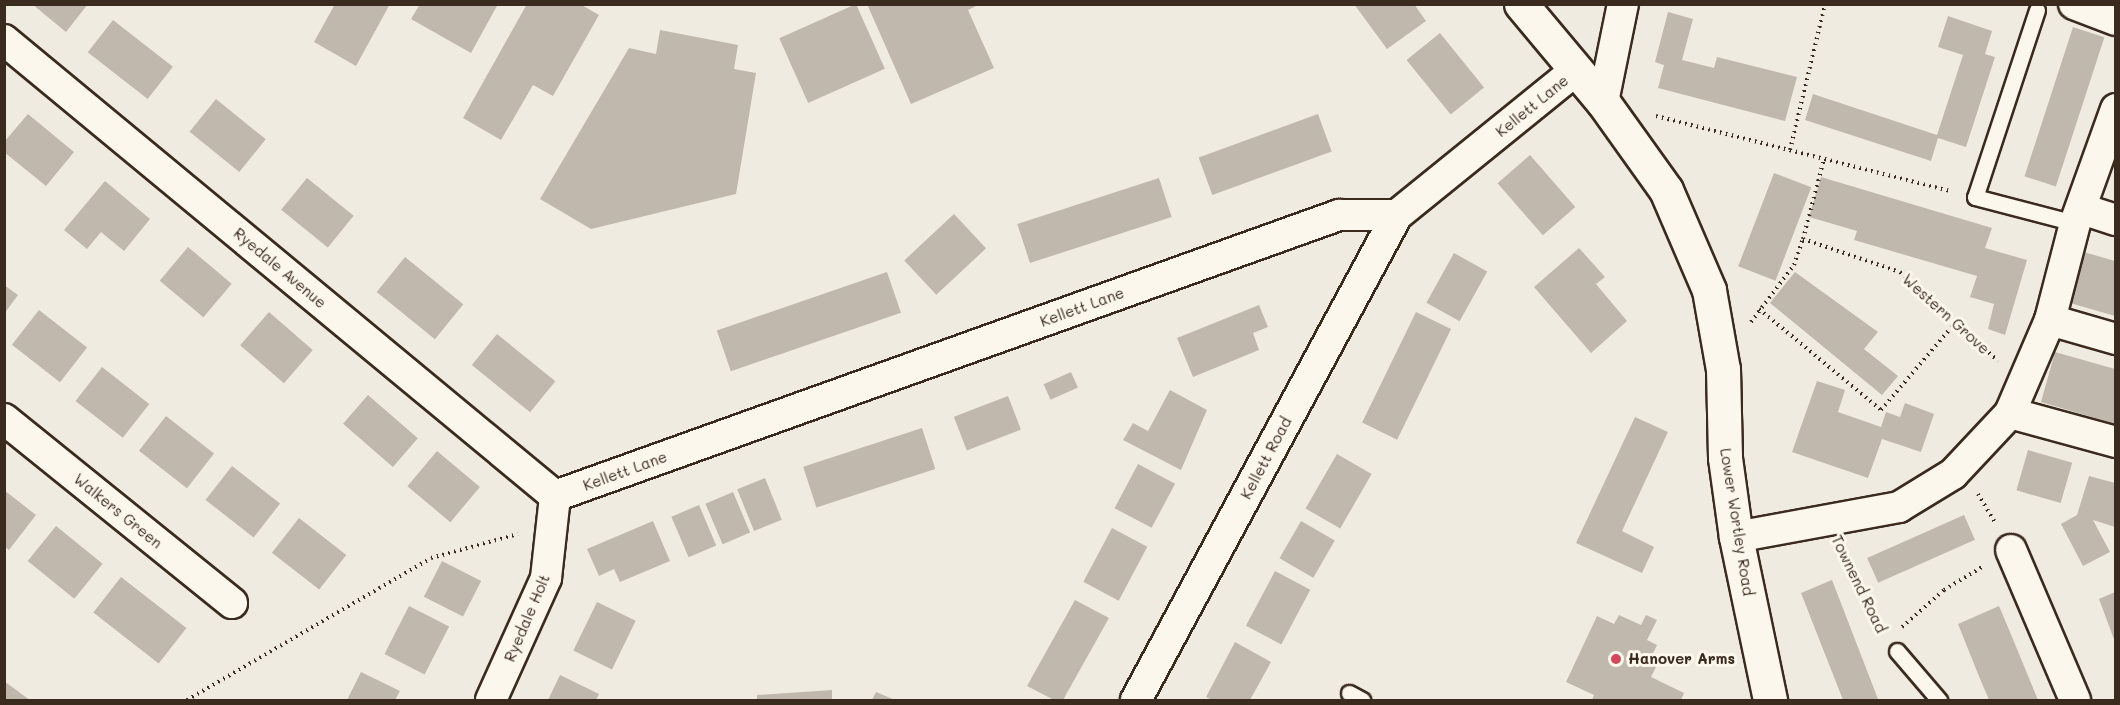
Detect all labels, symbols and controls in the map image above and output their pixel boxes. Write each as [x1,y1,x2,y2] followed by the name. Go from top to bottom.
[1492,71,1572,141] street label: Kellett Lane
[230,224,330,312] street label: Ryedale Avenue
[1899,270,1993,358] street label: Western Grove
[1038,283,1126,331] street label: Kellett Lane
[1237,414,1295,502] street label: Kellett Road
[581,447,669,495] street label: Kellett Lane
[1716,447,1758,597] street label: Lower Wortley Road
[70,470,166,552] street label: Walkers Green
[1828,532,1890,636] street label: Townend Road
[500,572,554,664] street label: Ryedale Holt
[1628,650,1735,668] place label: Hanover Arms
[1609,652,1623,666] marker: Hanover Arms

